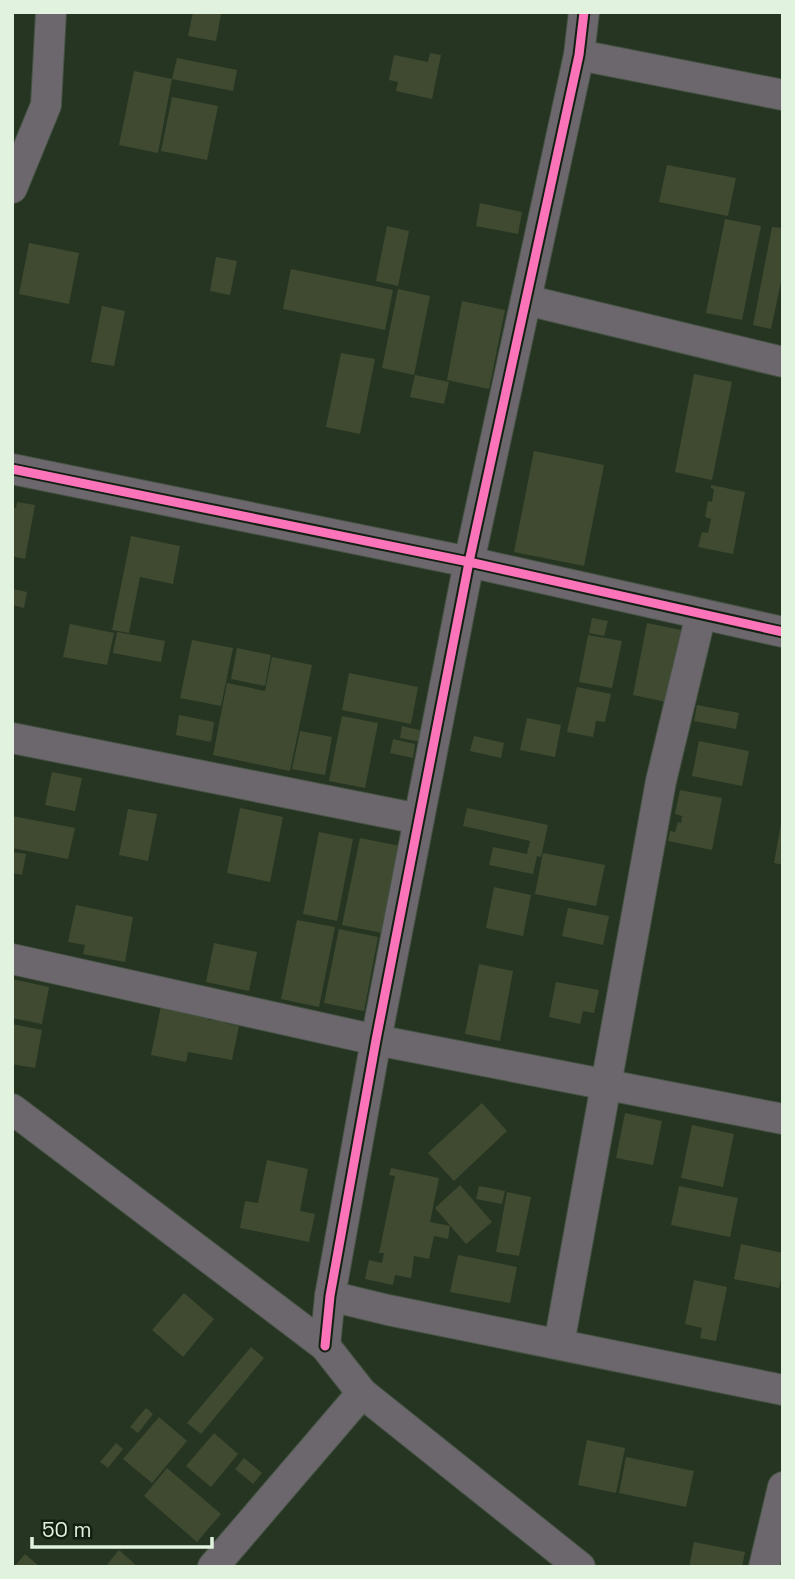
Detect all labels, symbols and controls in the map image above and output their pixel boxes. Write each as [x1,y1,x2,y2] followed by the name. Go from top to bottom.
[32,1506,212,1550] scale bar
[42,1516,92,1543] text: 50 m

